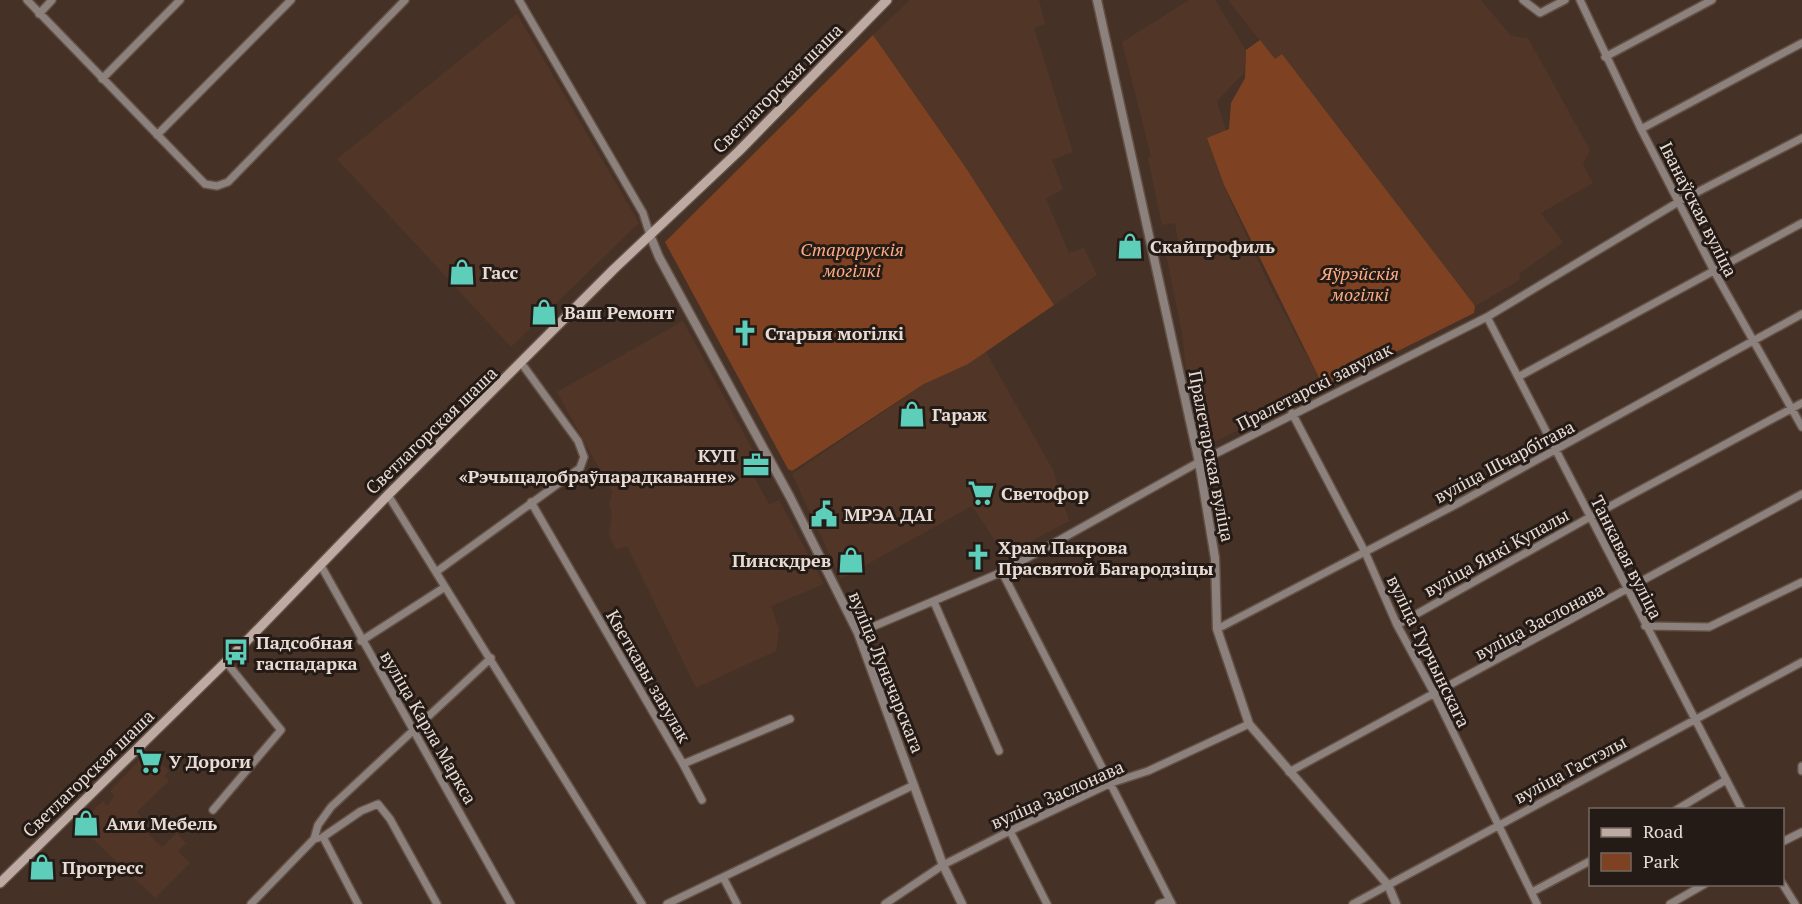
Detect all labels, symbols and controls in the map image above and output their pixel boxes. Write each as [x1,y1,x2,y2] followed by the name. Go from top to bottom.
[707,18,847,158] street label: Светлагорская шаша
[1655,137,1743,281] street label: Іванаўская вуліца
[1115,231,1145,261] shop icon: Скайпрофиль
[1150,234,1275,258] place label: Скайпрофиль
[800,237,904,282] park label: Старарускія могілкі
[447,257,477,287] shop icon: Гасс
[482,260,519,284] place label: Гасс
[1320,261,1399,306] park label: Яўрэйскія могілкі
[529,297,559,327] shop icon: Ваш Ремонт
[564,300,674,324] place label: Ваш Ремонт
[730,318,760,348] church icon: Старыя могілкі
[765,321,904,345] place label: Старыя могілкі
[1232,336,1396,436] street label: Пралетарскі завулак
[360,361,502,499] street label: Светлагорская шаша
[1184,368,1240,544] street label: Пралетарская вуліца
[897,399,927,429] shop icon: Гараж
[932,402,987,426] place label: Гараж
[1430,414,1578,508] street label: вуліца Шчарбітава
[459,443,736,488] place label: КУП «Рэчыцадобраўпарадкаванне»
[741,450,771,480] office icon: КУП «Рэчыцадобраўпарадкаванне»
[966,478,996,508] supermarket icon: Светофор
[1001,481,1089,505] place label: Светофор
[1586,491,1668,623] street label: Танкавая вуліца
[809,499,839,529] public building icon: МРЭА ДАІ
[844,502,933,526] place label: МРЭА ДАІ
[1419,502,1573,602] street label: вуліца Янкі Купалы
[998,535,1214,580] place label: Храм Пакрова Прасвятой Багародзіцы
[963,542,993,572] church icon: Храм Пакрова Прасвятой Багародзіцы
[836,545,866,575] shop icon: Пинскдрев
[732,548,831,572] place label: Пинскдрев
[1382,571,1476,731] street label: вуліца Турчынскага
[1470,577,1608,665] street label: вуліца Заслонава
[844,588,930,756] street label: вуліца Луначарскага
[601,605,697,747] street label: Кветкавы завулак
[256,630,358,675] place label: Падсобная гаспадарка
[221,637,251,667] bus stop icon: Падсобная гаспадарка
[375,646,483,808] street label: вуліца Карла Маркса
[17,704,159,842] street label: Светлагорская шаша
[1509,729,1631,809] street label: вуліца Гастэлы
[134,746,164,776] supermarket icon: У Дороги
[169,749,251,773] place label: У Дороги
[987,754,1127,834] street label: вуліца Заслонава
[71,808,101,838] shop icon: Ами Мебель
[1589,808,1784,886] legend
[106,811,217,835] place label: Ами Мебель
[1643,819,1683,843] text: Road
[1643,849,1680,873] text: Park
[27,852,57,882] shop icon: Прогресс
[62,855,144,879] place label: Прогресс

